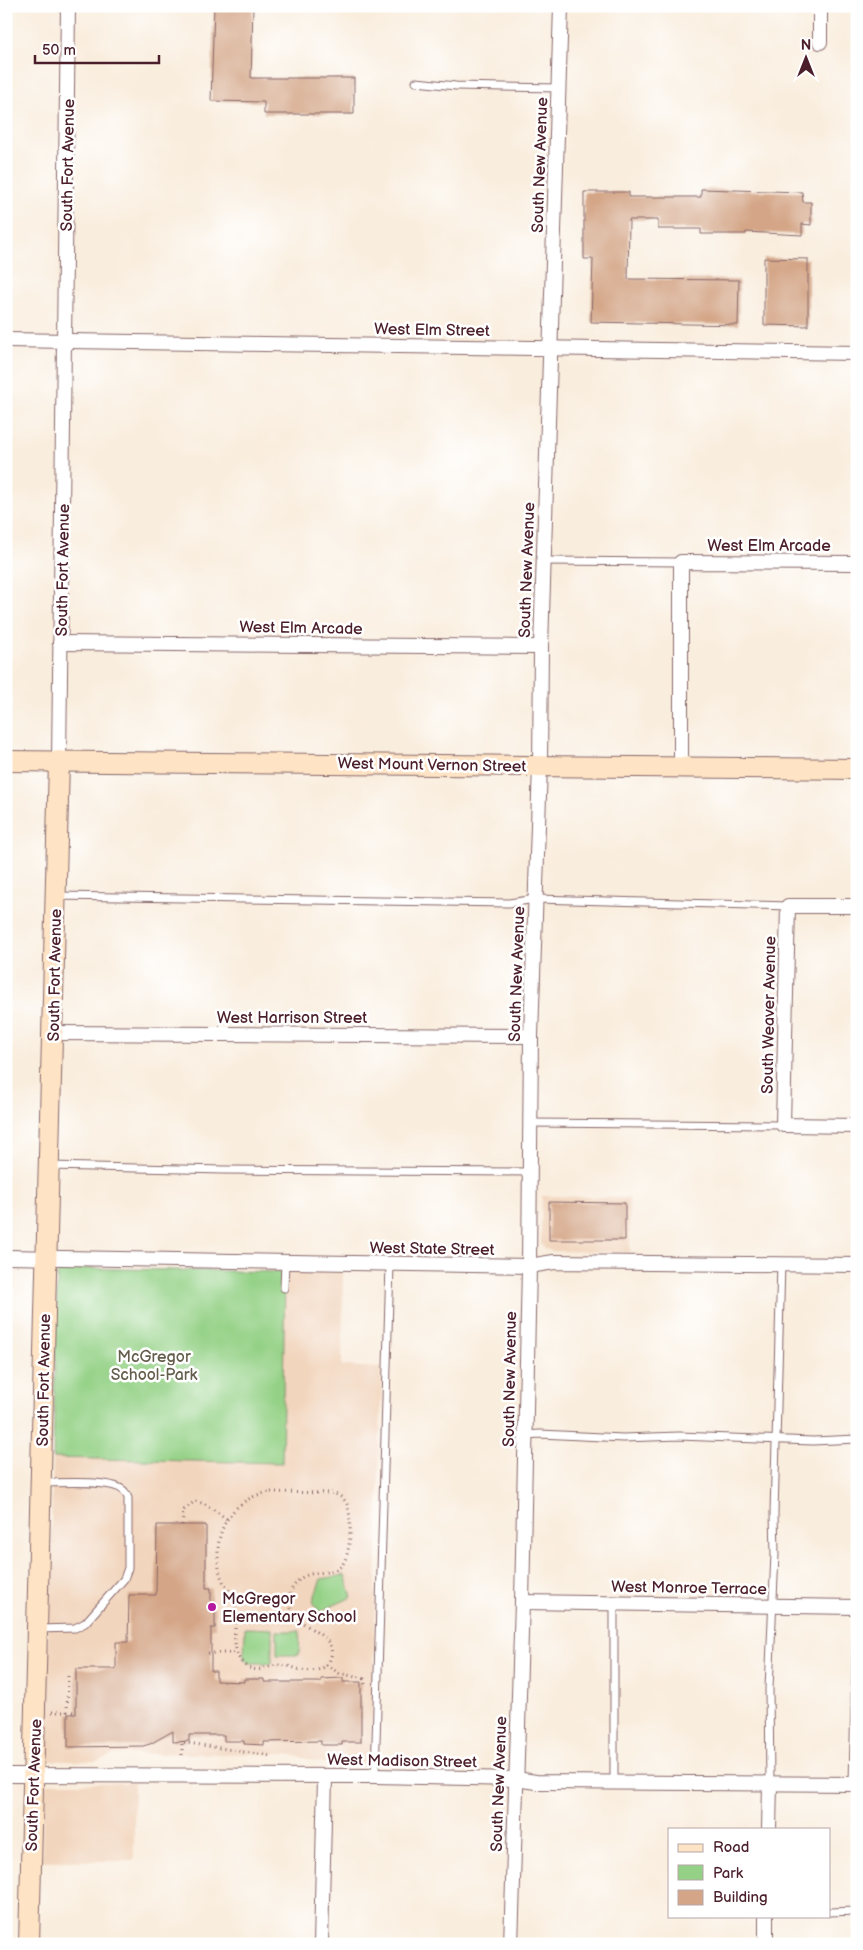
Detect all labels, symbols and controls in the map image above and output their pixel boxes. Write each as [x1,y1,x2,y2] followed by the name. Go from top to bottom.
[35,32,159,64] scale bar
[780,32,830,82] north arrow
[801,37,811,54] text: N
[42,41,76,60] text: 50 m
[529,96,552,233] street label: South New Avenue
[58,98,79,231] street label: South Fort Avenue
[374,320,490,341] street label: West Elm Street
[516,501,539,638] street label: South New Avenue
[53,503,74,636] street label: South Fort Avenue
[707,537,831,556] street label: West Elm Arcade
[239,618,363,639] street label: West Elm Arcade
[337,754,527,777] street label: West Mount Vernon Street
[506,905,529,1042] street label: South New Avenue
[45,908,66,1041] street label: South Fort Avenue
[759,935,780,1094] street label: South Weaver Avenue
[217,1009,367,1028] street label: West Harrison Street
[369,1239,495,1260] street label: West State Street
[500,1310,521,1447] street label: South New Avenue
[34,1313,55,1446] street label: South Fort Avenue
[111,1348,198,1385] park label: McGregor School-Park
[611,1578,768,1599] street label: West Monroe Terrace
[222,1590,356,1627] place label: McGregor Elementary School
[206,1601,218,1613] marker: McGregor Elementary School
[488,1715,511,1852] street label: South New Avenue
[23,1718,46,1852] street label: South Fort Avenue
[327,1751,477,1772] street label: West Madison Street
[668,1828,830,1918] legend
[713,1838,749,1857] text: Road
[713,1864,744,1883] text: Park
[713,1888,768,1907] text: Building

